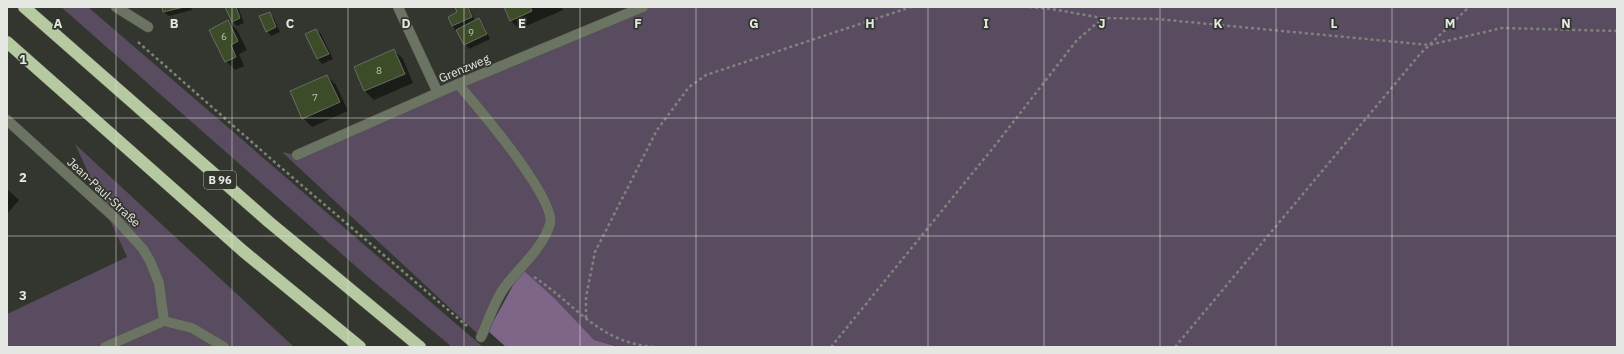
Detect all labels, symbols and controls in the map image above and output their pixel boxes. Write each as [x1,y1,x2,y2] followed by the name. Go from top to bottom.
[54,15,63,32] text: A
[170,15,179,32] text: B
[286,15,295,32] text: C
[401,15,411,32] text: D
[518,15,526,32] text: E
[634,15,642,32] text: F
[749,15,759,32] text: G
[865,15,875,32] text: H
[983,15,989,32] text: I
[1098,15,1106,32] text: J
[1213,15,1223,32] text: K
[1331,15,1338,32] text: L
[1445,15,1455,32] text: M
[1561,15,1571,32] text: N
[468,26,474,39] house number: 9
[221,30,227,43] house number: 6
[436,50,492,85] street label: Grenzweg
[19,51,27,68] text: 1
[376,64,382,77] house number: 8
[312,91,318,104] house number: 7
[64,154,144,230] street label: Jean-Paul-Straße
[19,169,27,186] text: 2
[204,171,236,189] road number: B 96
[19,287,27,304] text: 3

